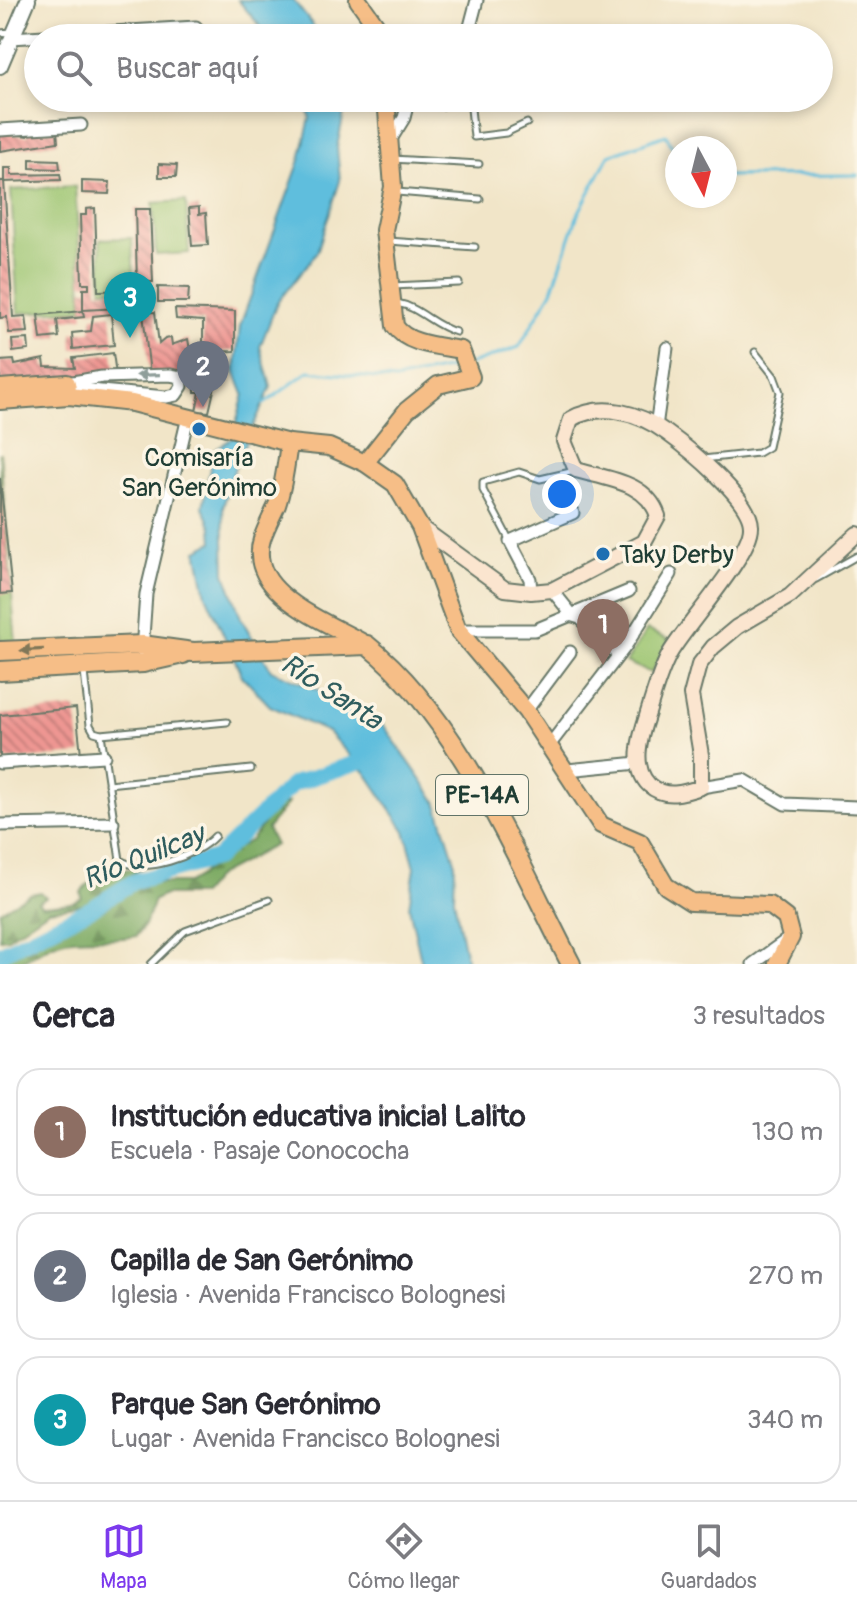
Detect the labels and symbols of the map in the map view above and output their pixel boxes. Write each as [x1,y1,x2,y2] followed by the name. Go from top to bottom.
[665,136,737,208] north arrow
[104,272,156,338] pin: 3
[177,341,229,407] pin: 2
[135,369,160,382] one-way arrow
[190,420,208,438] marker: Comisaría San Gerónimo
[121,442,277,504] place label: Comisaría San Gerónimo
[542,474,582,514] your location
[619,539,734,571] place label: Taky Derby
[594,545,612,563] marker: Taky Derby
[577,599,629,665] pin: 1
[19,643,44,656] one-way arrow
[274,647,390,739] water label: Río Santa
[436,775,528,815] road number: PE-14A
[78,816,213,897] water label: Río Quilcay

